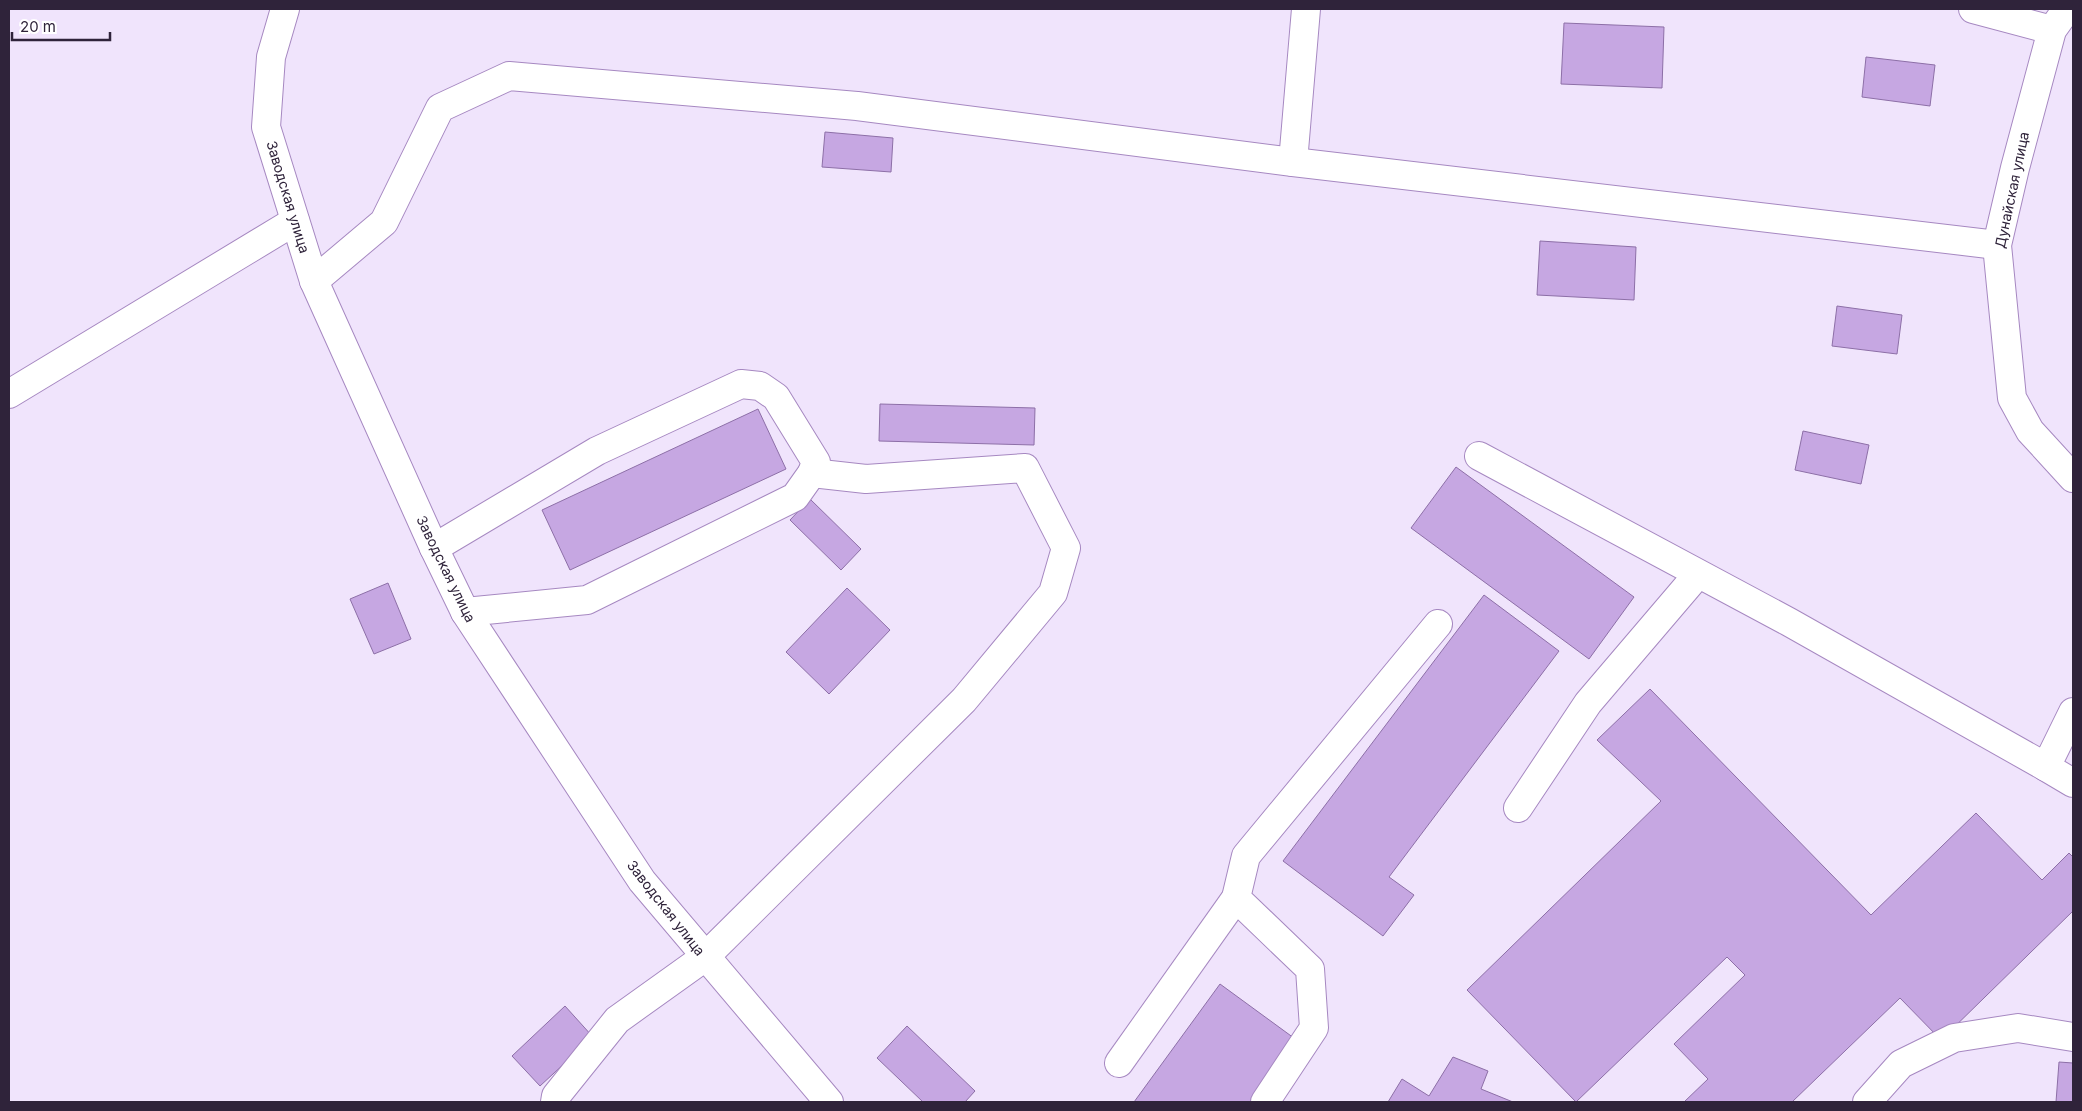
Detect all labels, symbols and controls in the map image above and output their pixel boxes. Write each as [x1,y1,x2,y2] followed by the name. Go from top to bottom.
[12,10,110,42] scale bar
[20,17,56,36] text: 20 m
[1991,130,2032,250] street label: Дунайская улица
[263,139,314,255] street label: Заводская улица
[413,513,480,625] street label: Заводская улица
[624,857,709,959] street label: Заводская улица

